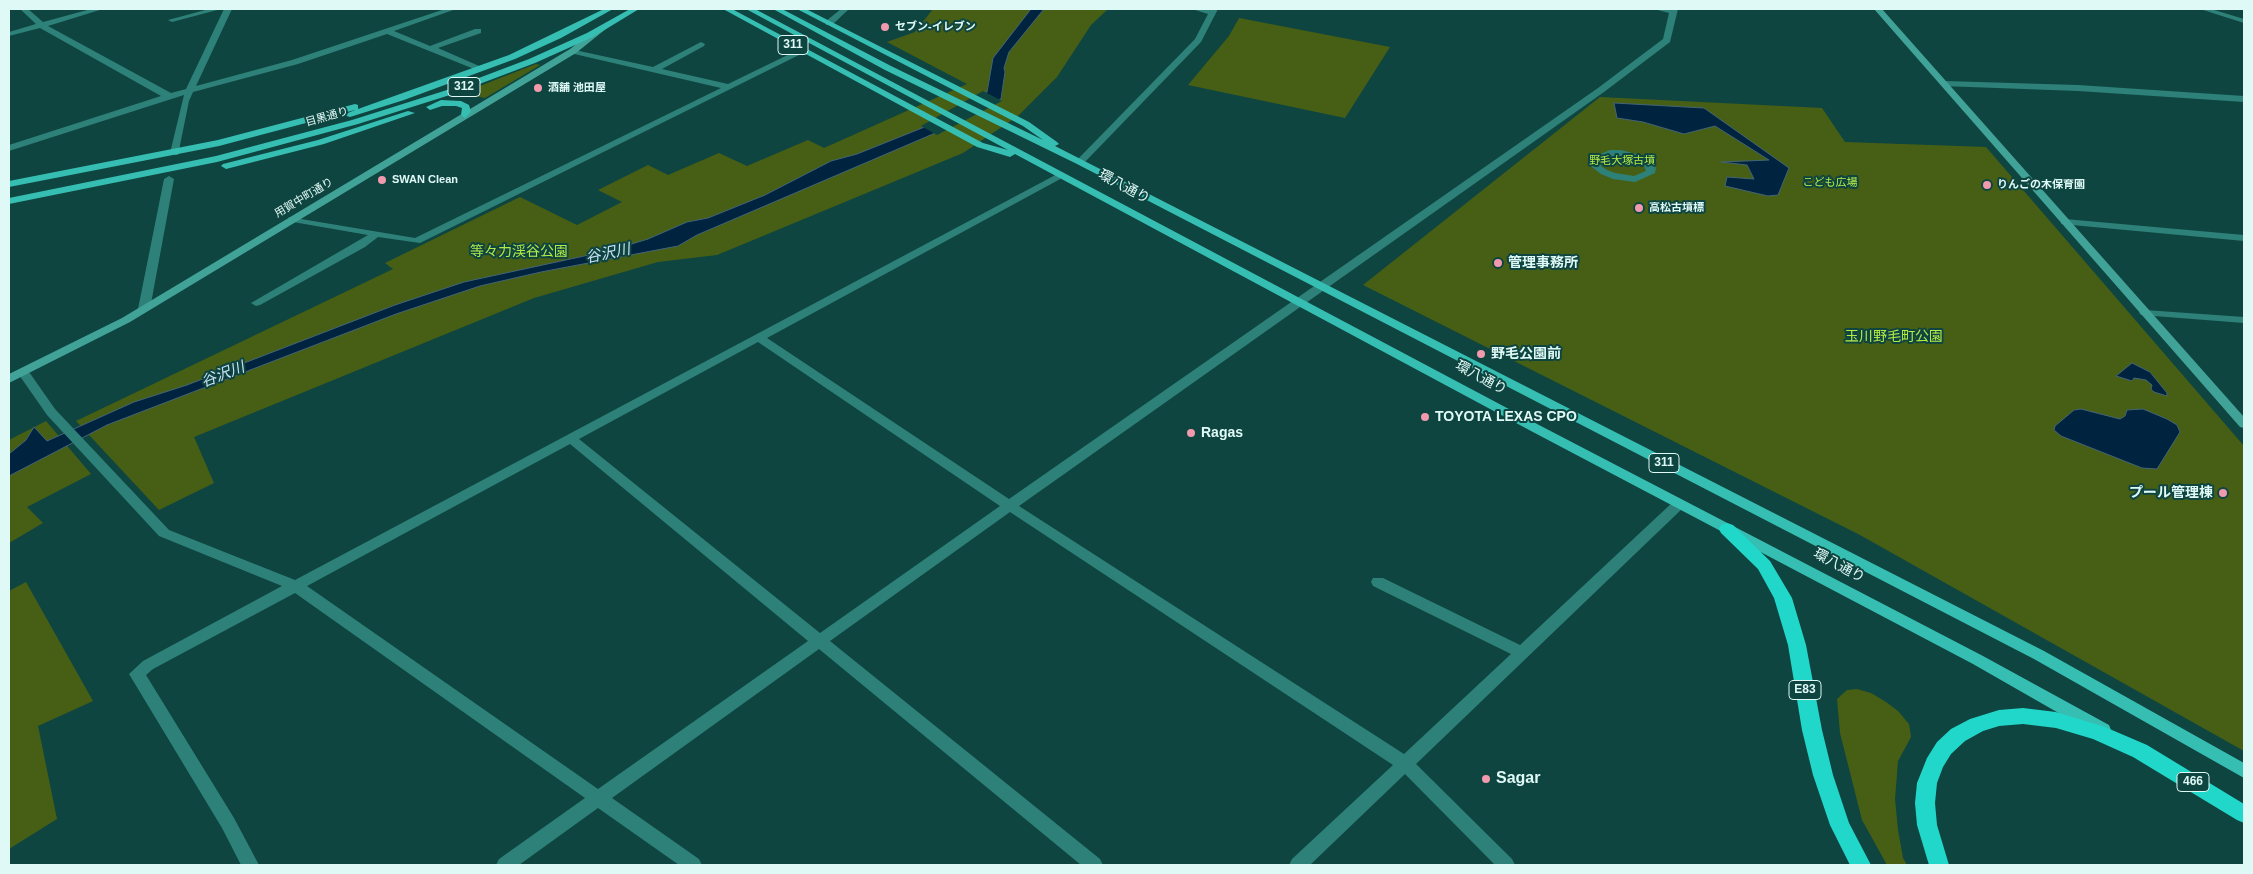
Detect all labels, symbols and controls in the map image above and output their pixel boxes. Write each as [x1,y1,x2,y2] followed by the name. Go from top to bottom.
[895,20,976,34] place label: セブン-イレブン
[879,21,891,33] marker: セブン-イレブン
[778,36,808,54] road number: 311
[448,77,480,96] road number: 312
[548,81,606,95] place label: 酒舗 池田屋
[532,82,544,94] marker: 酒舗 池田屋
[304,105,350,129] street label: 目黒通り
[1589,154,1655,168] park label: 野毛大塚古墳
[1095,166,1153,208] street label: 環八通り
[392,173,458,187] place label: SWAN Clean
[376,174,388,186] marker: SWAN Clean
[272,175,336,221] street label: 用賀中町通り
[1803,176,1857,190] park label: こども広場
[1997,178,2085,192] place label: りんごの木保育園
[1981,179,1993,191] marker: りんごの木保育園
[1649,201,1704,215] place label: 高松古墳標
[1633,202,1645,214] marker: 高松古墳標
[584,241,632,267] water label: 谷沢川
[470,244,568,260] park label: 等々力渓谷公園
[1508,255,1578,271] place label: 管理事務所
[1492,257,1504,269] marker: 管理事務所
[1845,329,1943,345] park label: 玉川野毛町公園
[1491,346,1561,362] place label: 野毛公園前
[1475,348,1487,360] marker: 野毛公園前
[1452,357,1510,399] street label: 環八通り
[199,359,247,391] water label: 谷沢川
[1435,409,1577,425] place label: TOYOTA LEXAS CPO
[1419,411,1431,423] marker: TOYOTA LEXAS CPO
[1201,425,1243,441] place label: Ragas
[1185,427,1197,439] marker: Ragas
[1649,453,1679,472] road number: 311
[2129,485,2213,501] place label: プール管理棟
[2217,487,2229,499] marker: プール管理棟
[1810,545,1868,587] street label: 環八通り
[1789,680,1821,700] road number: E83
[1496,769,1540,789] place label: Sagar
[2177,772,2209,792] road number: 466
[1480,773,1492,785] marker: Sagar

